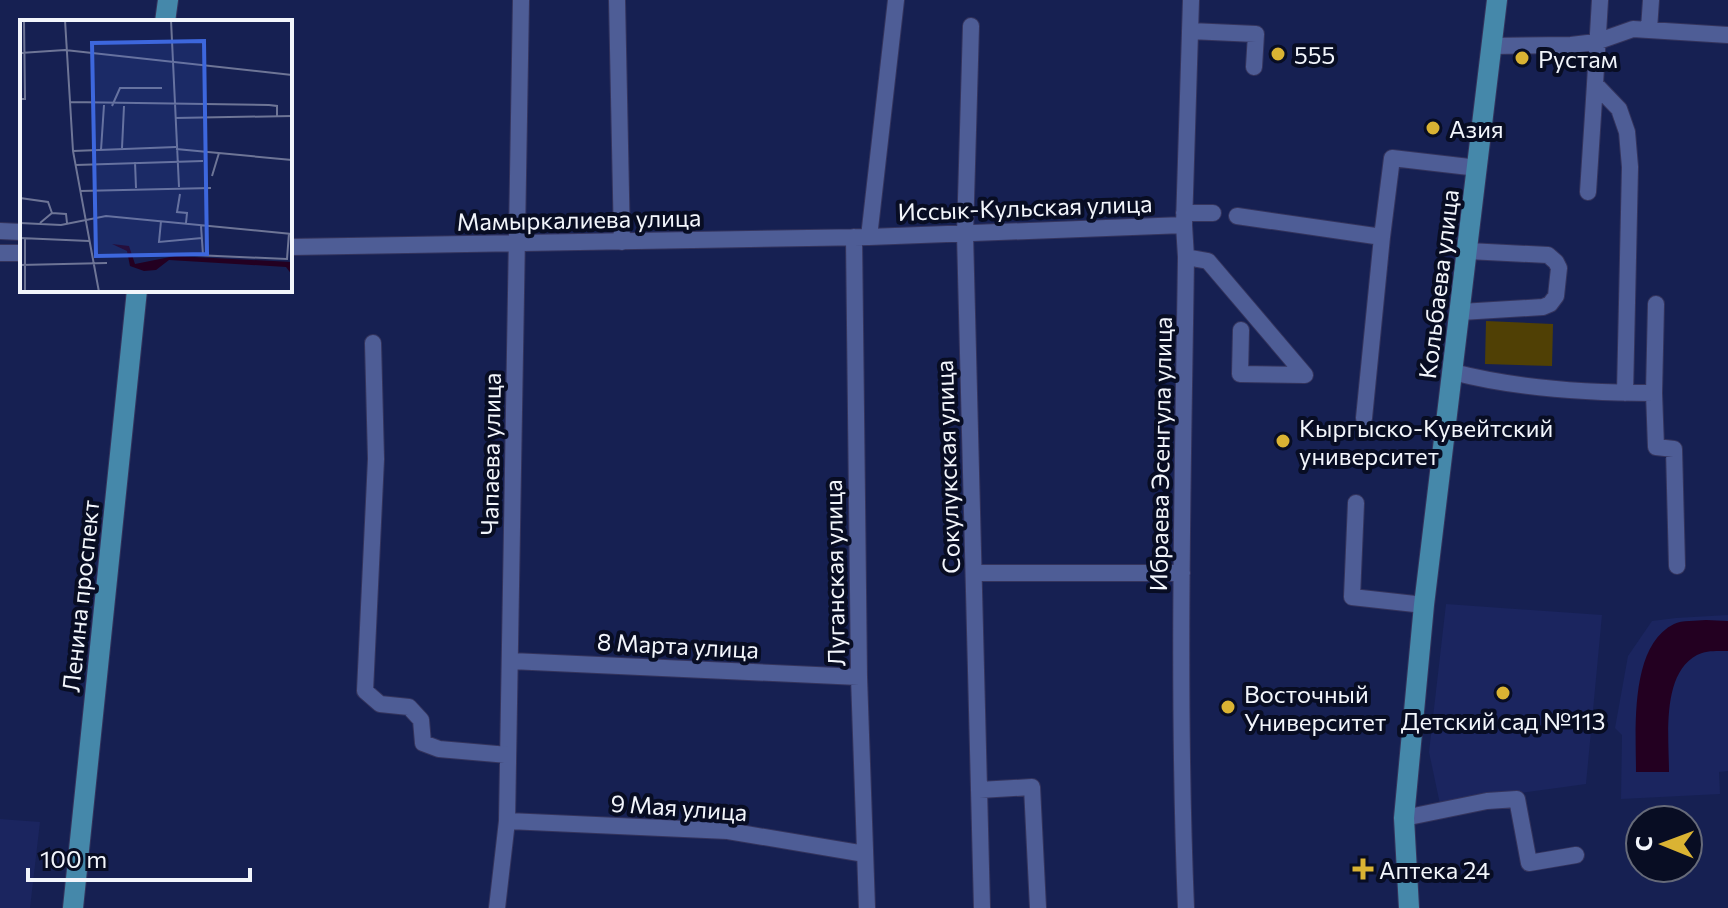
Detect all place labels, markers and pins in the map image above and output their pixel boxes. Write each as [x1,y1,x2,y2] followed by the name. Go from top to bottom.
[1294,40,1335,69] place label: 555
[1538,44,1618,73] place label: Рустам
[1269,45,1287,63] marker: 555
[1513,49,1531,67] marker: Рустам
[1449,114,1504,143] place label: Азия
[1424,119,1442,137] marker: Азия
[1299,413,1553,470] place label: Кыргыско-Кувейтский университет
[1274,432,1292,450] marker: Кыргыско-Кувейтский университет
[1244,679,1386,736] place label: Восточный Университет
[1494,684,1512,702] marker: Детский сад №113
[1219,698,1237,716] marker: Восточный Университет
[1401,706,1605,735] place label: Детский сад №113
[1379,855,1490,884] place label: Аптека 24
[1354,860,1372,878] marker: Аптека 24

